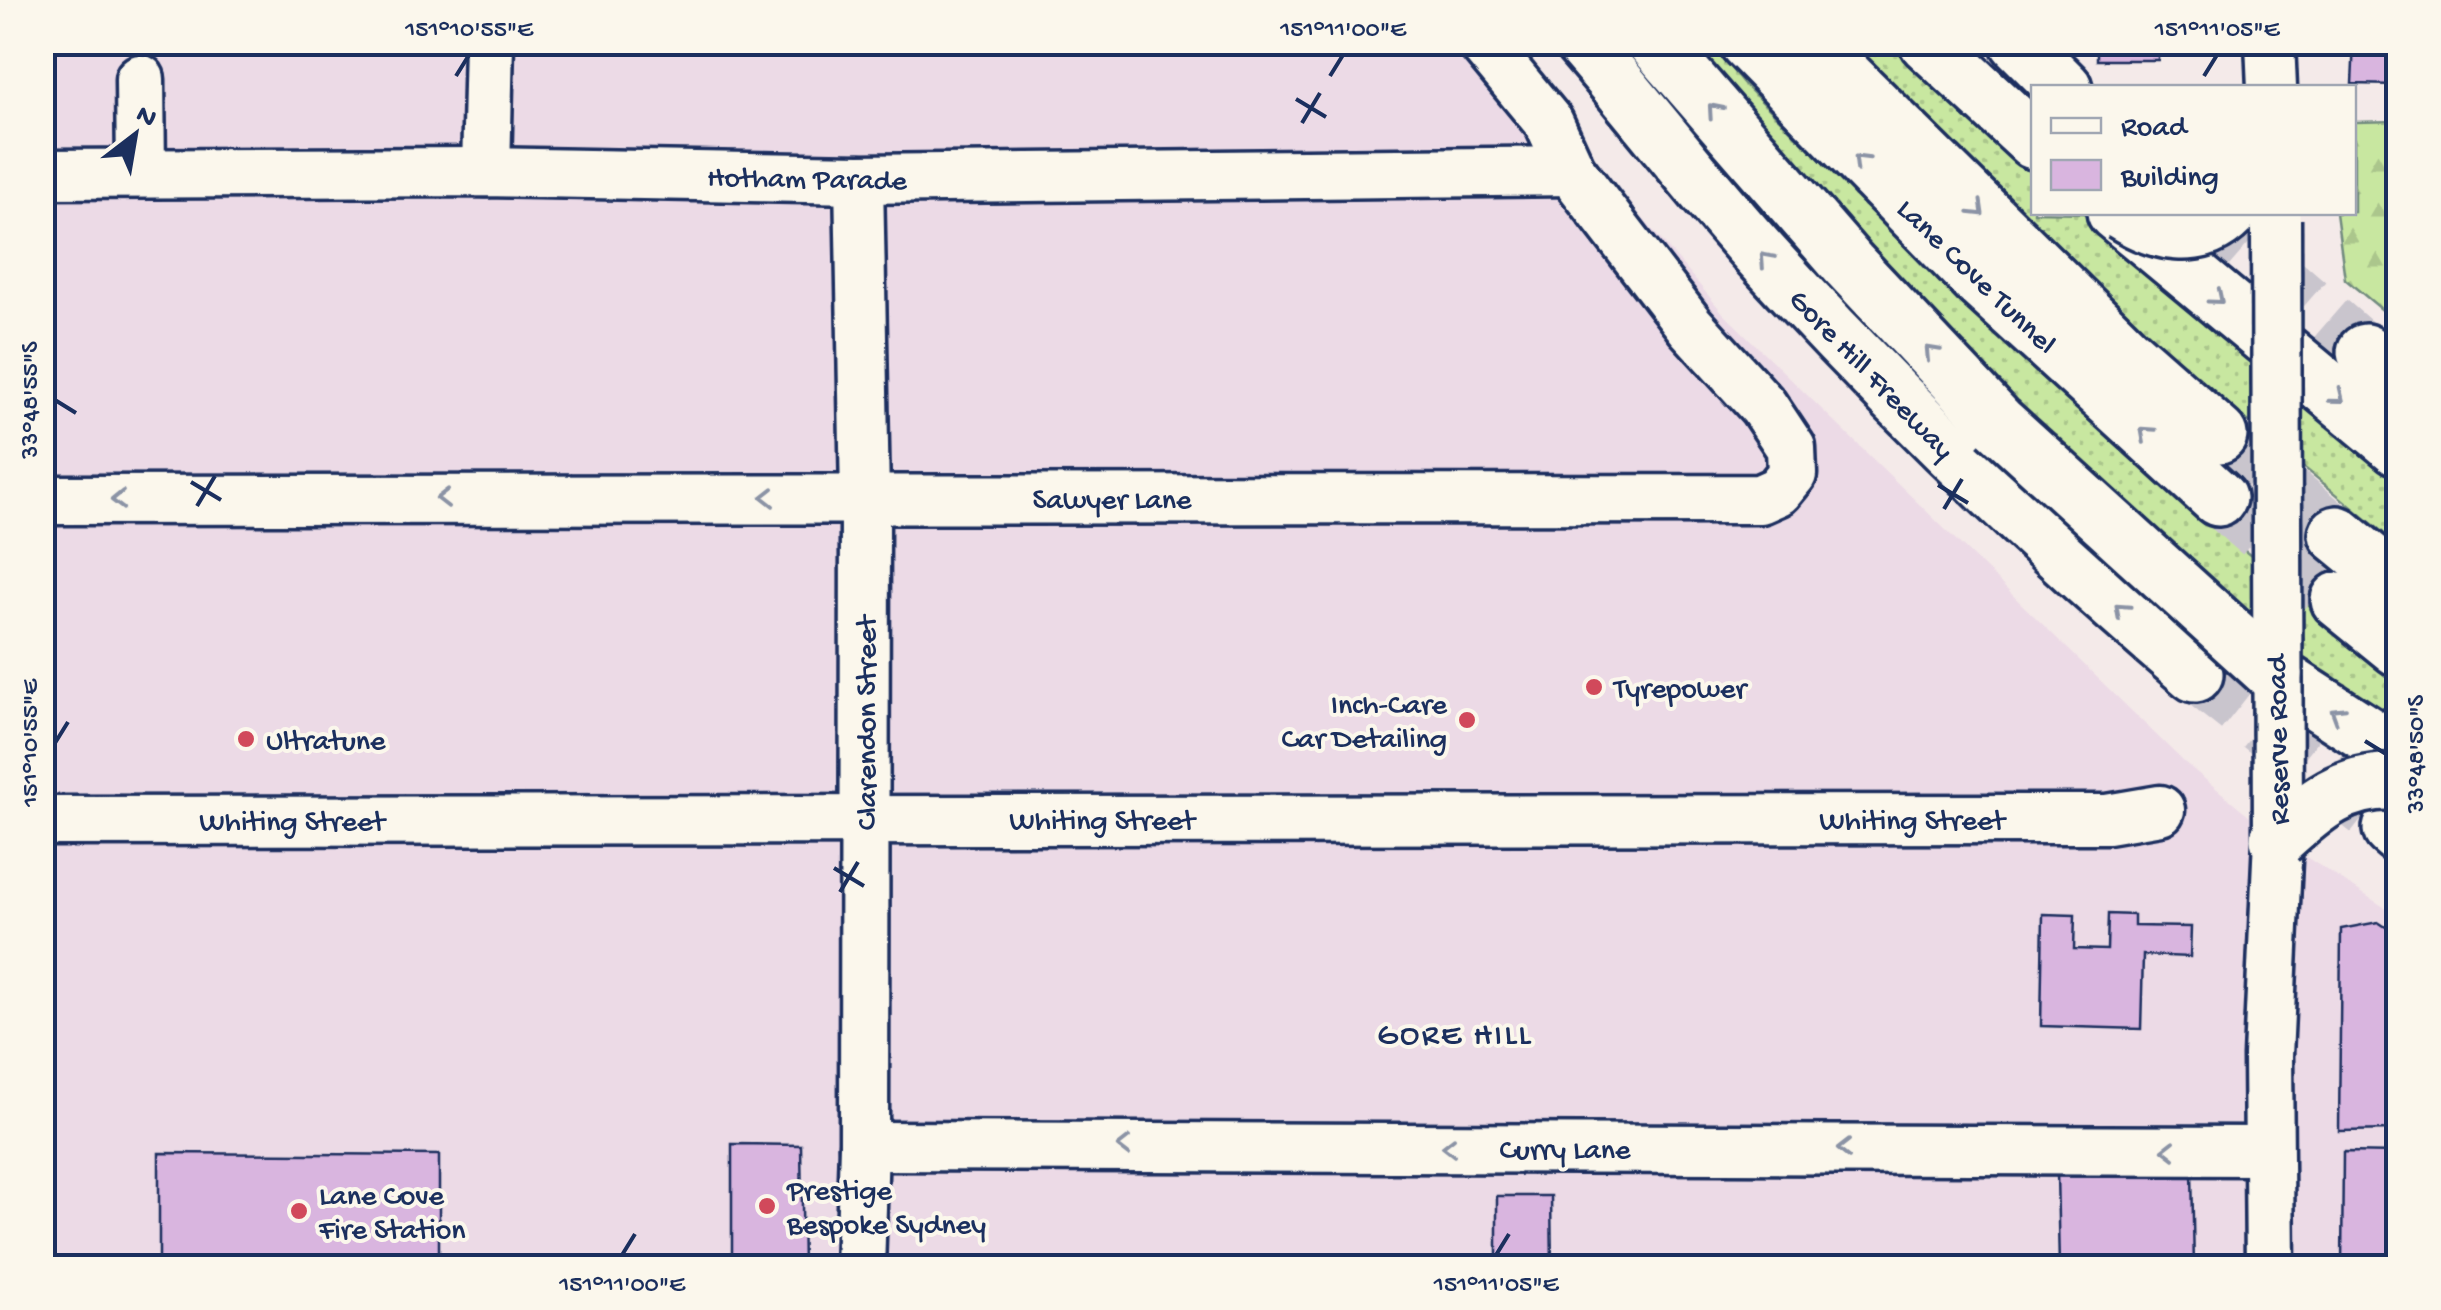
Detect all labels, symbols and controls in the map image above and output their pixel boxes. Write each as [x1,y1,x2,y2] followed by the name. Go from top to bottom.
[404,17,534,46] text: 151°10'55"E
[1279,17,1407,46] text: 151°11'00"E
[2154,17,2281,46] text: 151°11'05"E
[85,85,185,185] north arrow
[2031,85,2356,215] legend
[129,99,162,136] text: N
[1708,104,1726,122] one-way arrow
[2121,112,2189,147] text: Road
[1853,154,1871,172] one-way arrow
[707,162,908,201] street label: Hotham Parade
[2120,162,2219,197] text: Building
[1888,193,2062,363] street label: Lane Cove Tunnel
[1966,199,1984,217] one-way arrow
[1759,252,1777,271] one-way arrow
[1780,284,1960,469] street label: Gore Hill Freeway
[2205,286,2223,304] one-way arrow
[18,341,47,460] text: 33°48'55"S
[1925,345,1943,364] one-way arrow
[2326,385,2344,403] one-way arrow
[2139,426,2158,444] one-way arrow
[1032,485,1192,520] street label: Sawyer Lane
[759,486,774,508] one-way arrow
[434,487,450,509] one-way arrow
[109,489,124,511] one-way arrow
[2114,604,2133,622] one-way arrow
[852,613,887,830] street label: Clarendon Street
[2261,652,2299,825] street label: Reserve Road
[1612,674,1748,709] place label: Tyrepower
[1583,676,1605,698] marker: Tyrepower
[18,678,47,808] text: 151°10'55"E
[1281,690,1448,759] place label: Inch-Care Car Detailing
[2404,694,2433,814] text: 33°48'50"S
[2329,707,2347,726] one-way arrow
[1456,709,1478,731] marker: Inch-Care Car Detailing
[266,726,386,761] place label: Ultratune
[235,728,257,750] marker: Ultratune
[1009,806,1197,841] street label: Whiting Street
[1819,806,2007,841] street label: Whiting Street
[199,807,387,842] street label: Whiting Street
[1377,1018,1533,1056] district label: GORE HILL
[1115,1135,1130,1157] one-way arrow
[1500,1135,1631,1170] street label: Curry Lane
[1440,1136,1456,1158] one-way arrow
[1835,1138,1850,1160] one-way arrow
[2160,1140,2176,1161] one-way arrow
[786,1176,986,1245] place label: Prestige Bespoke Sydney
[318,1181,465,1250] place label: Lane Cove Fire Station
[756,1195,778,1217] marker: Prestige Bespoke Sydney
[288,1200,310,1222] marker: Lane Cove Fire Station
[558,1272,686,1301] text: 151°11'00"E
[1433,1272,1560,1301] text: 151°11'05"E

